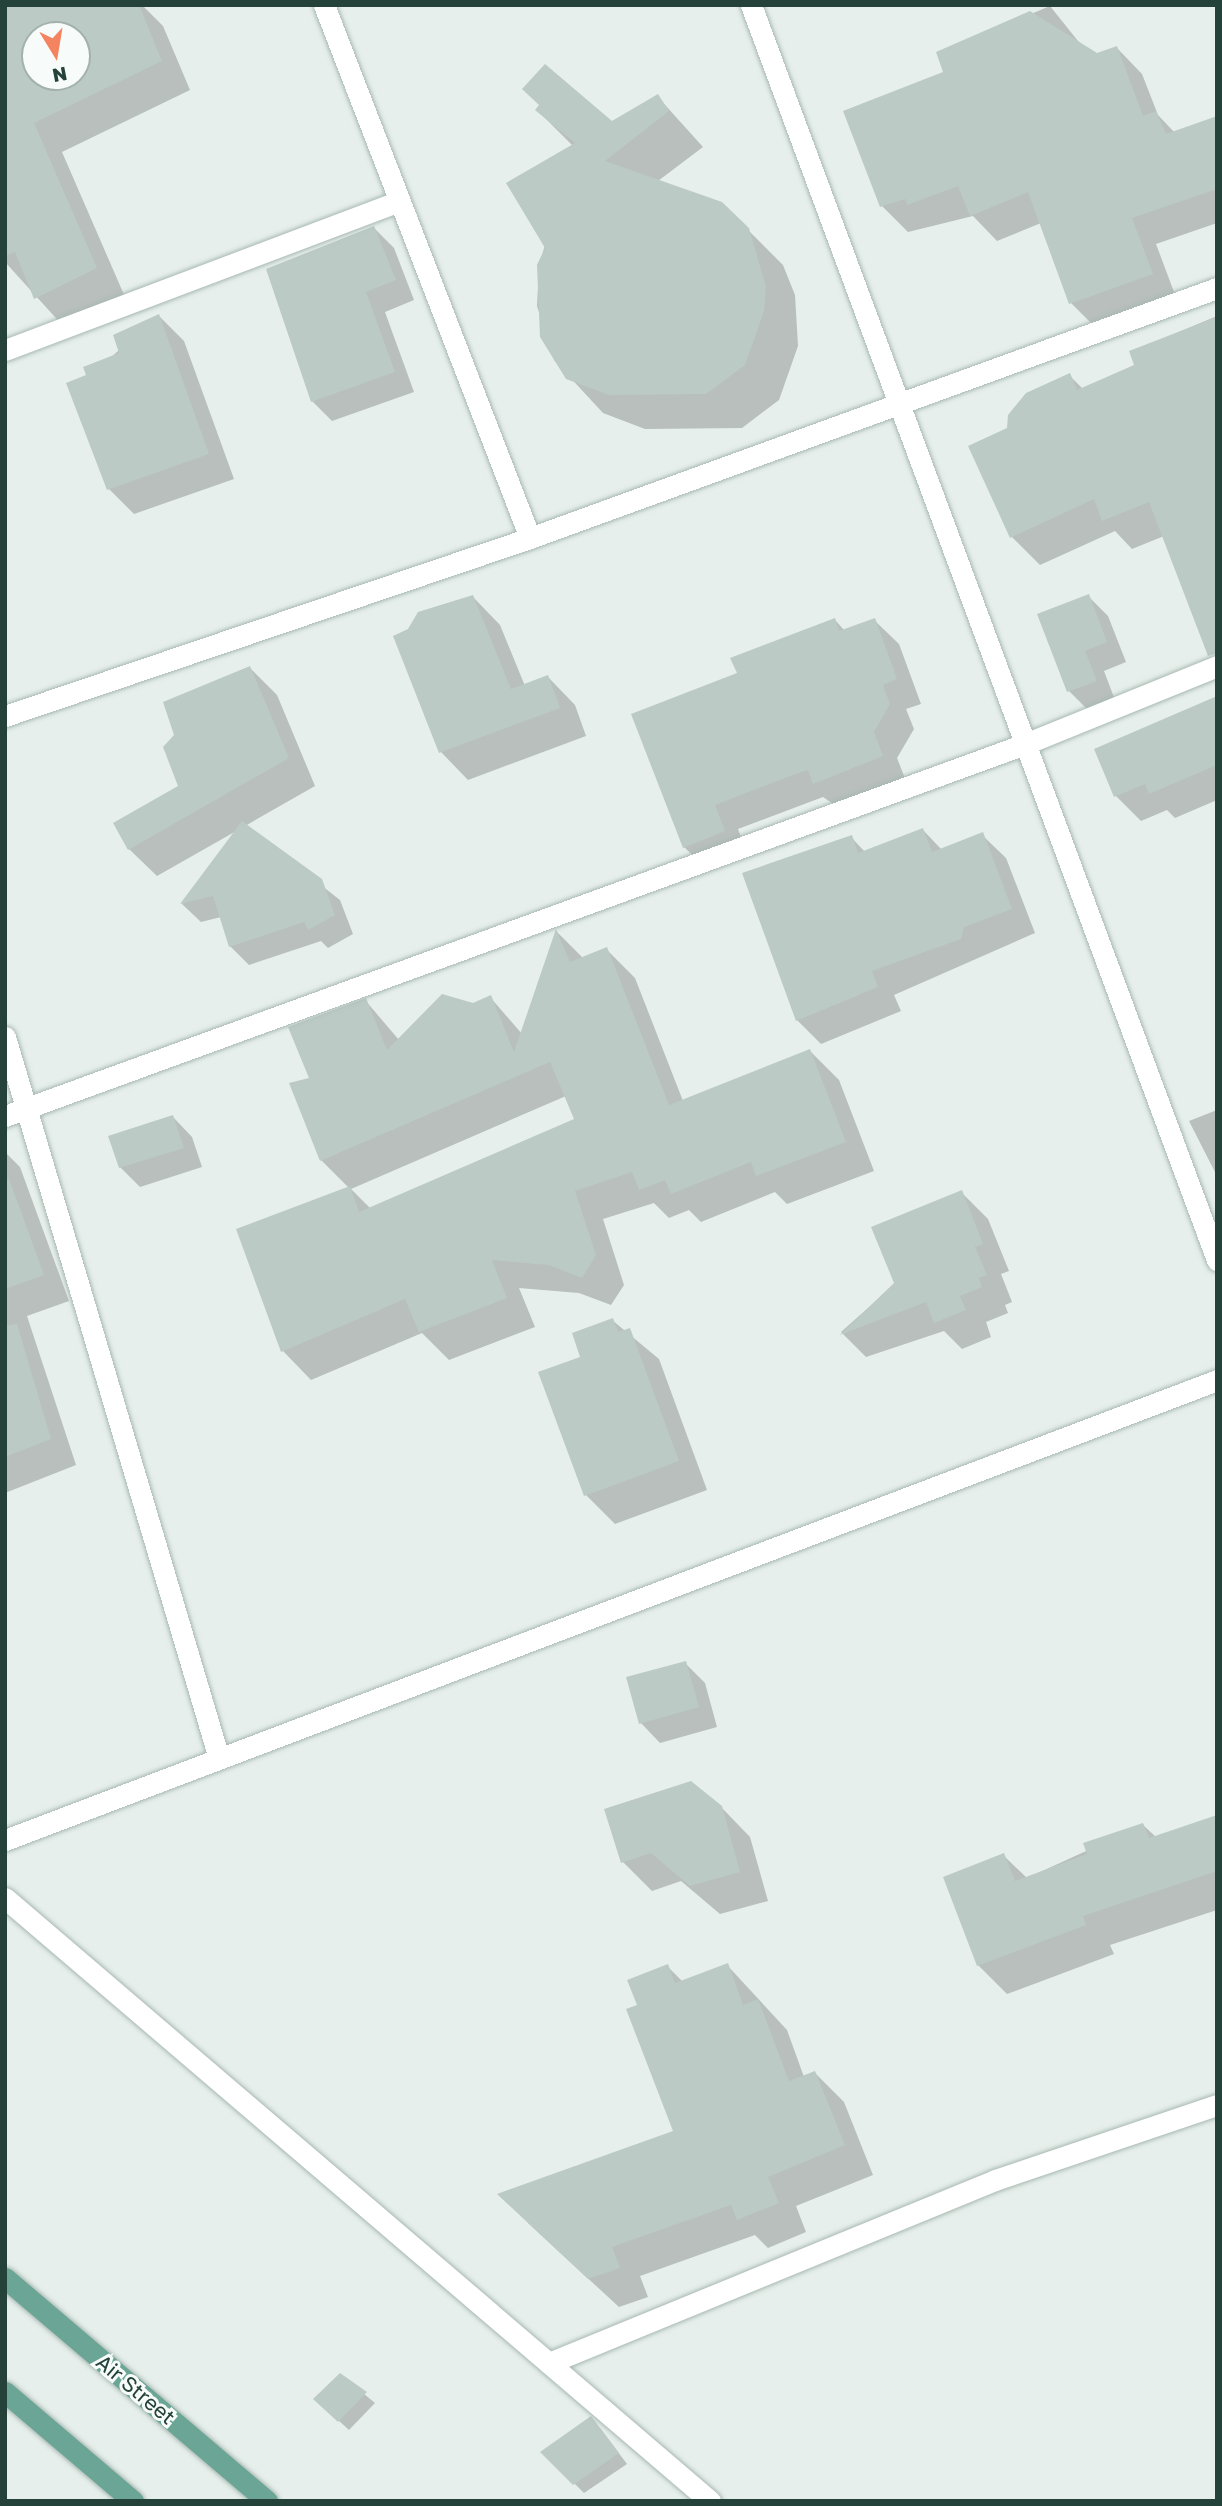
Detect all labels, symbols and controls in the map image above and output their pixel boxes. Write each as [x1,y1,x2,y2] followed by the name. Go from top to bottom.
[21,21,91,91] north arrow
[50,62,69,88] text: N
[91,2349,181,2429] street label: Air Street

